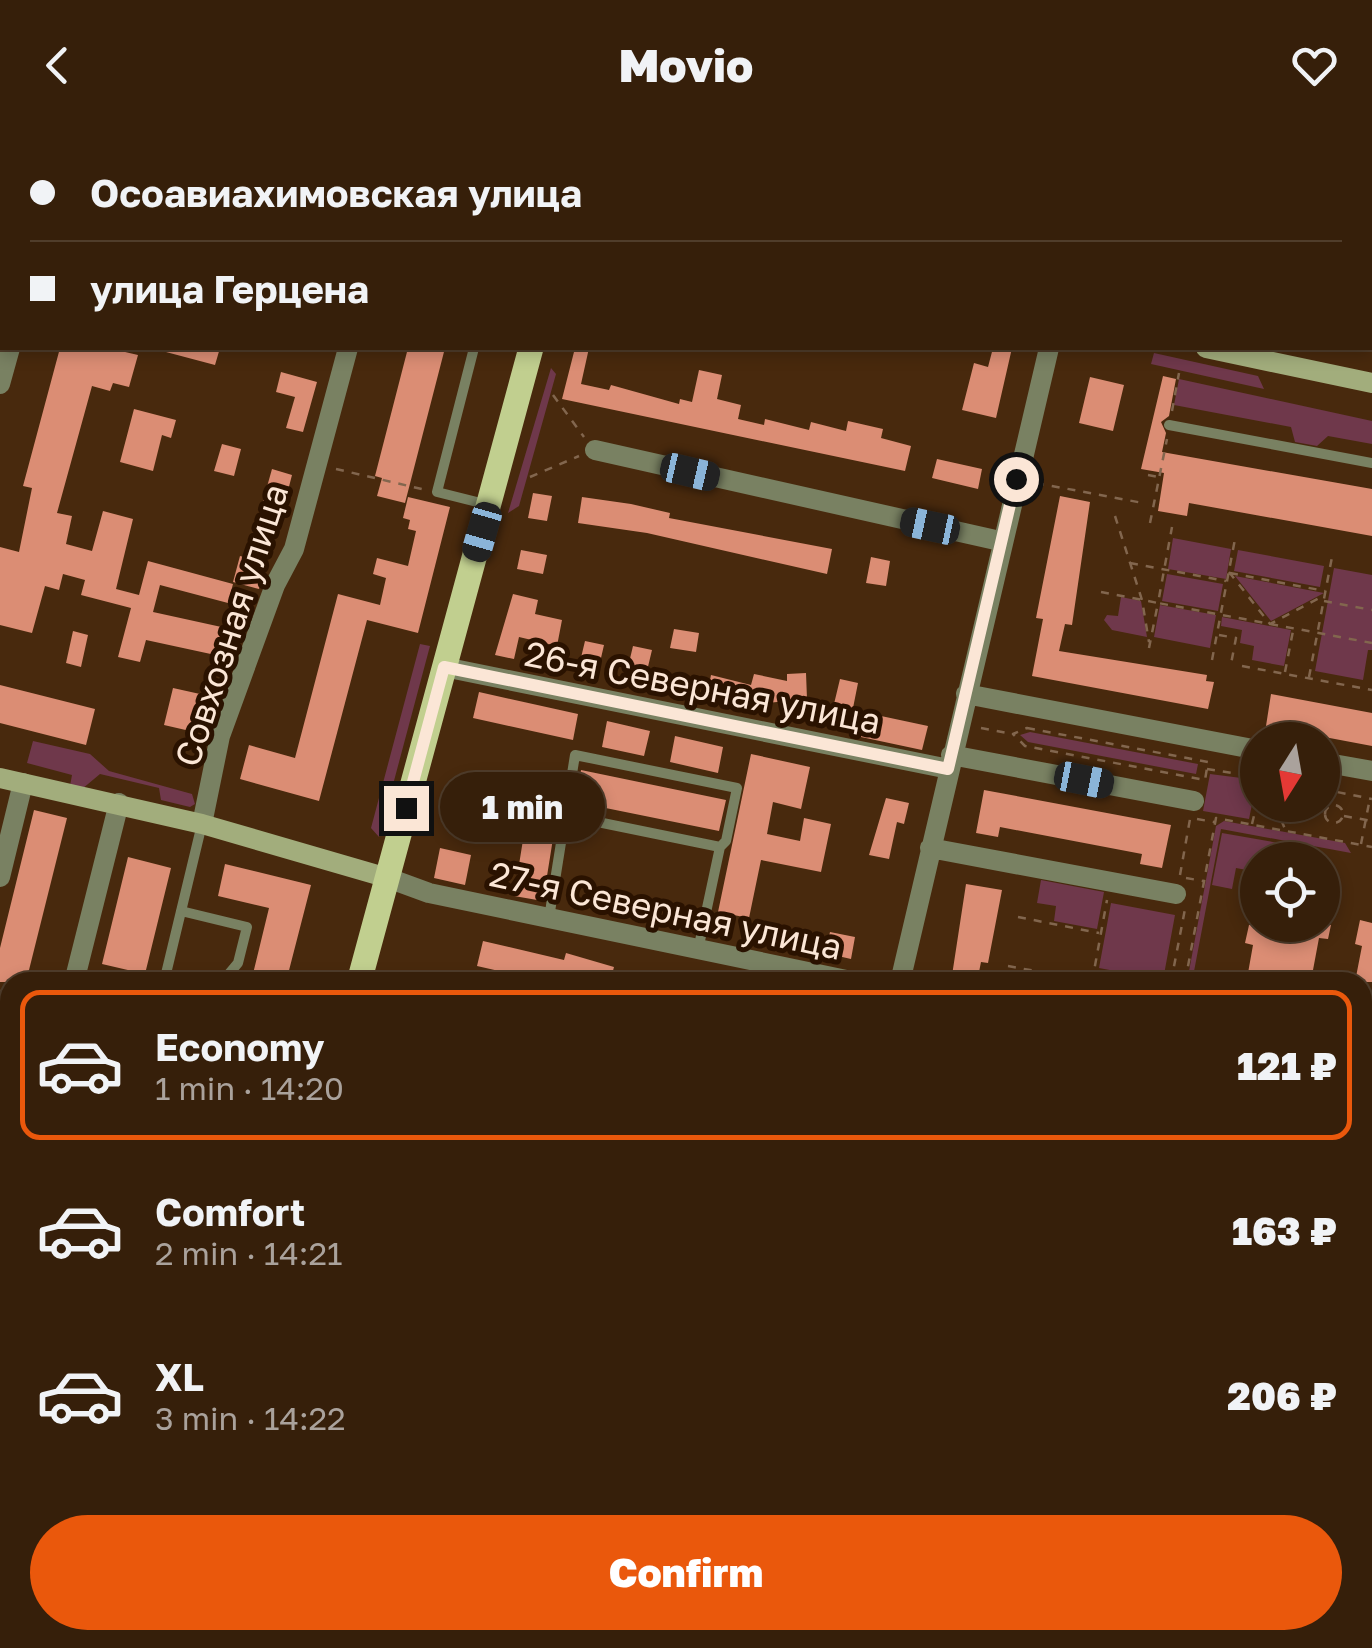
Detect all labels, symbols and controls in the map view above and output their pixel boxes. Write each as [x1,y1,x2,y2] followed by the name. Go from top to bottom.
[30,38,85,93] icon: back
[619,38,753,92] text: Movio
[1287,38,1342,93] icon: heart
[90,170,582,215] text: Осоавиахимовская улица
[90,266,369,311] text: улица Герцена
[657,451,723,493] car
[994,457,1039,502] route start
[166,478,296,772] street label: Совхозная улица
[459,499,505,565] car
[898,505,962,547] car
[522,632,884,742] street label: 26-я Северная улица
[1240,722,1340,822] north arrow
[1240,722,1340,942] map controls
[1052,760,1116,800] car
[441,773,606,843] callout: 1 min
[384,786,429,831] route end
[482,788,563,826] text: 1 min
[1240,842,1340,942] button: locate
[486,852,846,968] street label: 27-я Северная улица
[35,1020,125,1110] icon: car
[155,1024,324,1069] text: Economy
[1237,1043,1337,1088] text: 121 ₽
[155,1069,344,1107] text: 1 min · 14:20
[35,1185,125,1275] icon: car
[155,1189,305,1234] text: Comfort
[1232,1208,1337,1253] text: 163 ₽
[155,1234,342,1272] text: 2 min · 14:21
[35,1350,125,1440] icon: car
[155,1354,204,1399] text: XL
[1227,1373,1337,1418] text: 206 ₽
[155,1399,346,1437] text: 3 min · 14:22
[30,1515,1342,1630] button: Confirm

